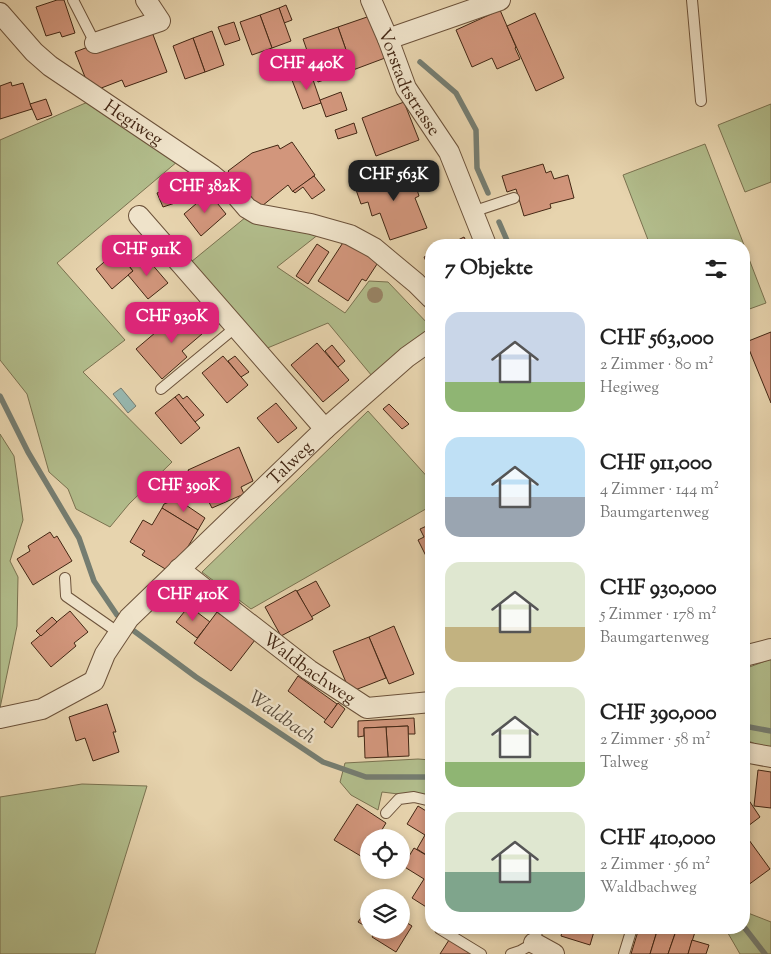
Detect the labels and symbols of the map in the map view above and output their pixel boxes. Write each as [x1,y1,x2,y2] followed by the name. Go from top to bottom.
[370,25,446,142] street label: Vorstadtstrasse
[255,48,359,91] pin: CHF 440K
[98,95,168,154] street label: Hegiweg
[342,160,446,202] pin: CHF 563K
[153,172,257,214] pin: CHF 382K
[95,234,199,277] pin: CHF 911K
[120,302,224,344] pin: CHF 930K
[263,436,320,492] street label: Talweg
[132,470,236,513] pin: CHF 390K
[141,580,245,622] pin: CHF 410K
[256,628,360,712] street label: Waldbachweg
[242,685,321,752] water label: Waldbach

